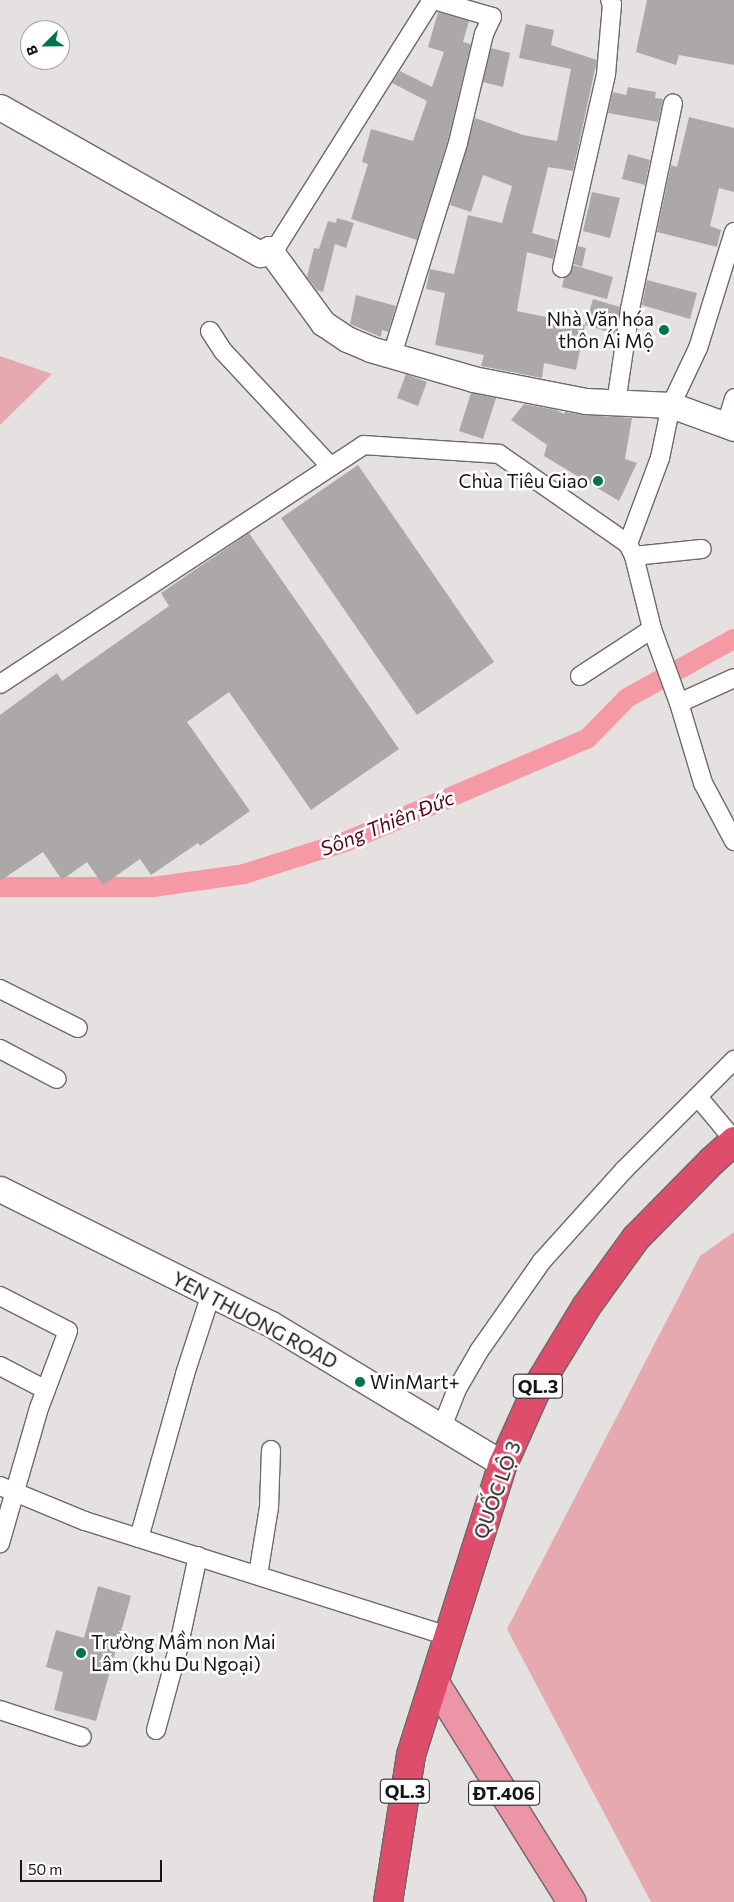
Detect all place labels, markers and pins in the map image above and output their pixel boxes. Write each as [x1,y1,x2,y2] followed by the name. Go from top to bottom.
[547,308,654,352] place label: Nhà Văn hóa thôn Ái Mộ
[658,324,670,336] marker: Nhà Văn hóa thôn Ái Mộ
[458,470,588,492] place label: Chùa Tiêu Giao
[592,475,604,487] marker: Chùa Tiêu Giao
[370,1371,460,1393] place label: WinMart+
[354,1376,366,1388] marker: WinMart+
[91,1631,276,1675] place label: Trường Mầm non Mai Lâm (khu Du Ngoại)
[75,1647,87,1659] marker: Trường Mầm non Mai Lâm (khu Du Ngoại)

